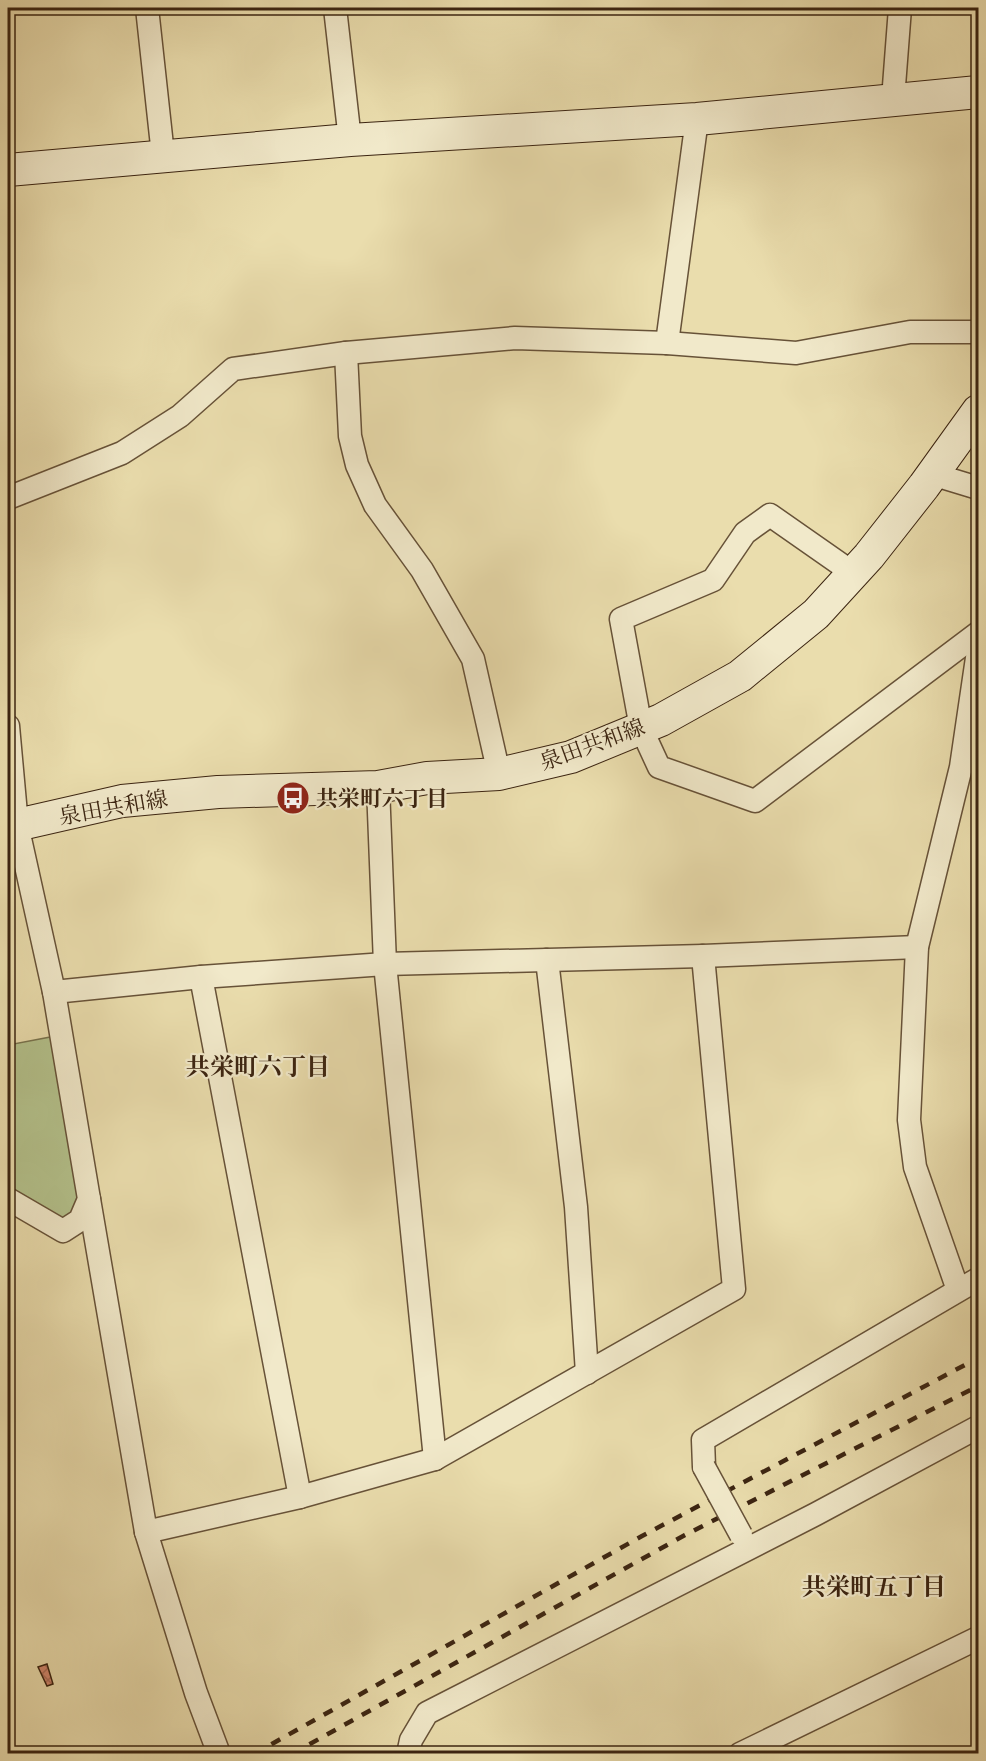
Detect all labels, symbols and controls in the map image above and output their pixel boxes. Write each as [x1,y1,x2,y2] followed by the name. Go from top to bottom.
[536,712,649,777] street label: 泉田共和線
[275,780,311,816] bus stop icon: 共栄町六丁目
[56,784,170,831] street label: 泉田共和線
[316,784,448,813] place label: 共栄町六丁目
[186,1051,330,1082] district label: 共栄町六丁目
[802,1571,946,1602] district label: 共栄町五丁目

